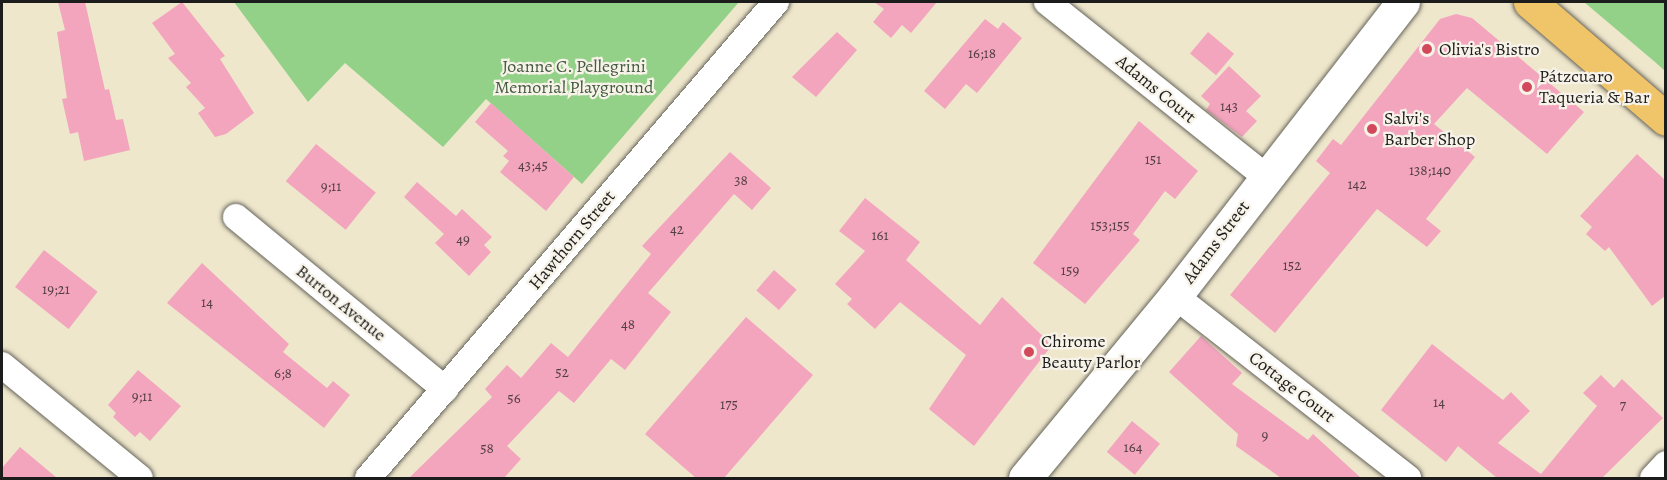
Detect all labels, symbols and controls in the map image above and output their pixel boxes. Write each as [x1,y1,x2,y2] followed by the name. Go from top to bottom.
[1439,38,1539,60] place label: Olivia's Bistro
[1420,42,1434,56] marker: Olivia's Bistro
[968,45,996,63] house number: 16;18
[1112,50,1200,128] street label: Adams Court
[494,56,654,98] park label: Joanne C. Pellegrini Memorial Playground
[1539,66,1650,109] place label: Pátzcuaro Taqueria & Bar
[1520,80,1534,94] marker: Pátzcuaro Taqueria & Bar
[1220,98,1238,116] house number: 143
[1384,108,1475,150] place label: Salvi's Barber Shop
[1365,122,1379,136] marker: Salvi's Barber Shop
[1145,151,1161,169] house number: 151
[518,157,548,175] house number: 43;45
[1409,162,1451,180] house number: 138;140
[734,172,748,190] house number: 38
[1347,176,1367,194] house number: 142
[321,178,341,196] house number: 9;11
[524,186,620,294] street label: Hawthorn Street
[1178,196,1254,288] street label: Adams Street
[1090,217,1130,235] house number: 153;155
[670,221,684,239] house number: 42
[871,227,889,245] house number: 161
[456,231,470,249] house number: 49
[1283,257,1301,275] house number: 152
[292,260,390,346] street label: Burton Avenue
[1061,262,1079,280] house number: 159
[42,281,70,299] house number: 19;21
[201,294,213,312] house number: 14
[621,316,635,334] house number: 48
[1041,331,1140,374] place label: Chirome Beauty Parlor
[1022,345,1036,359] marker: Chirome Beauty Parlor
[1245,347,1339,427] street label: Cottage Court
[555,364,569,382] house number: 52
[274,365,292,383] house number: 6;8
[132,388,152,406] house number: 9;11
[507,390,521,408] house number: 56
[1433,394,1445,412] house number: 14
[720,396,738,414] house number: 175
[1620,397,1626,415] house number: 7
[1262,427,1268,445] house number: 9
[1124,439,1142,457] house number: 164
[480,440,494,458] house number: 58

